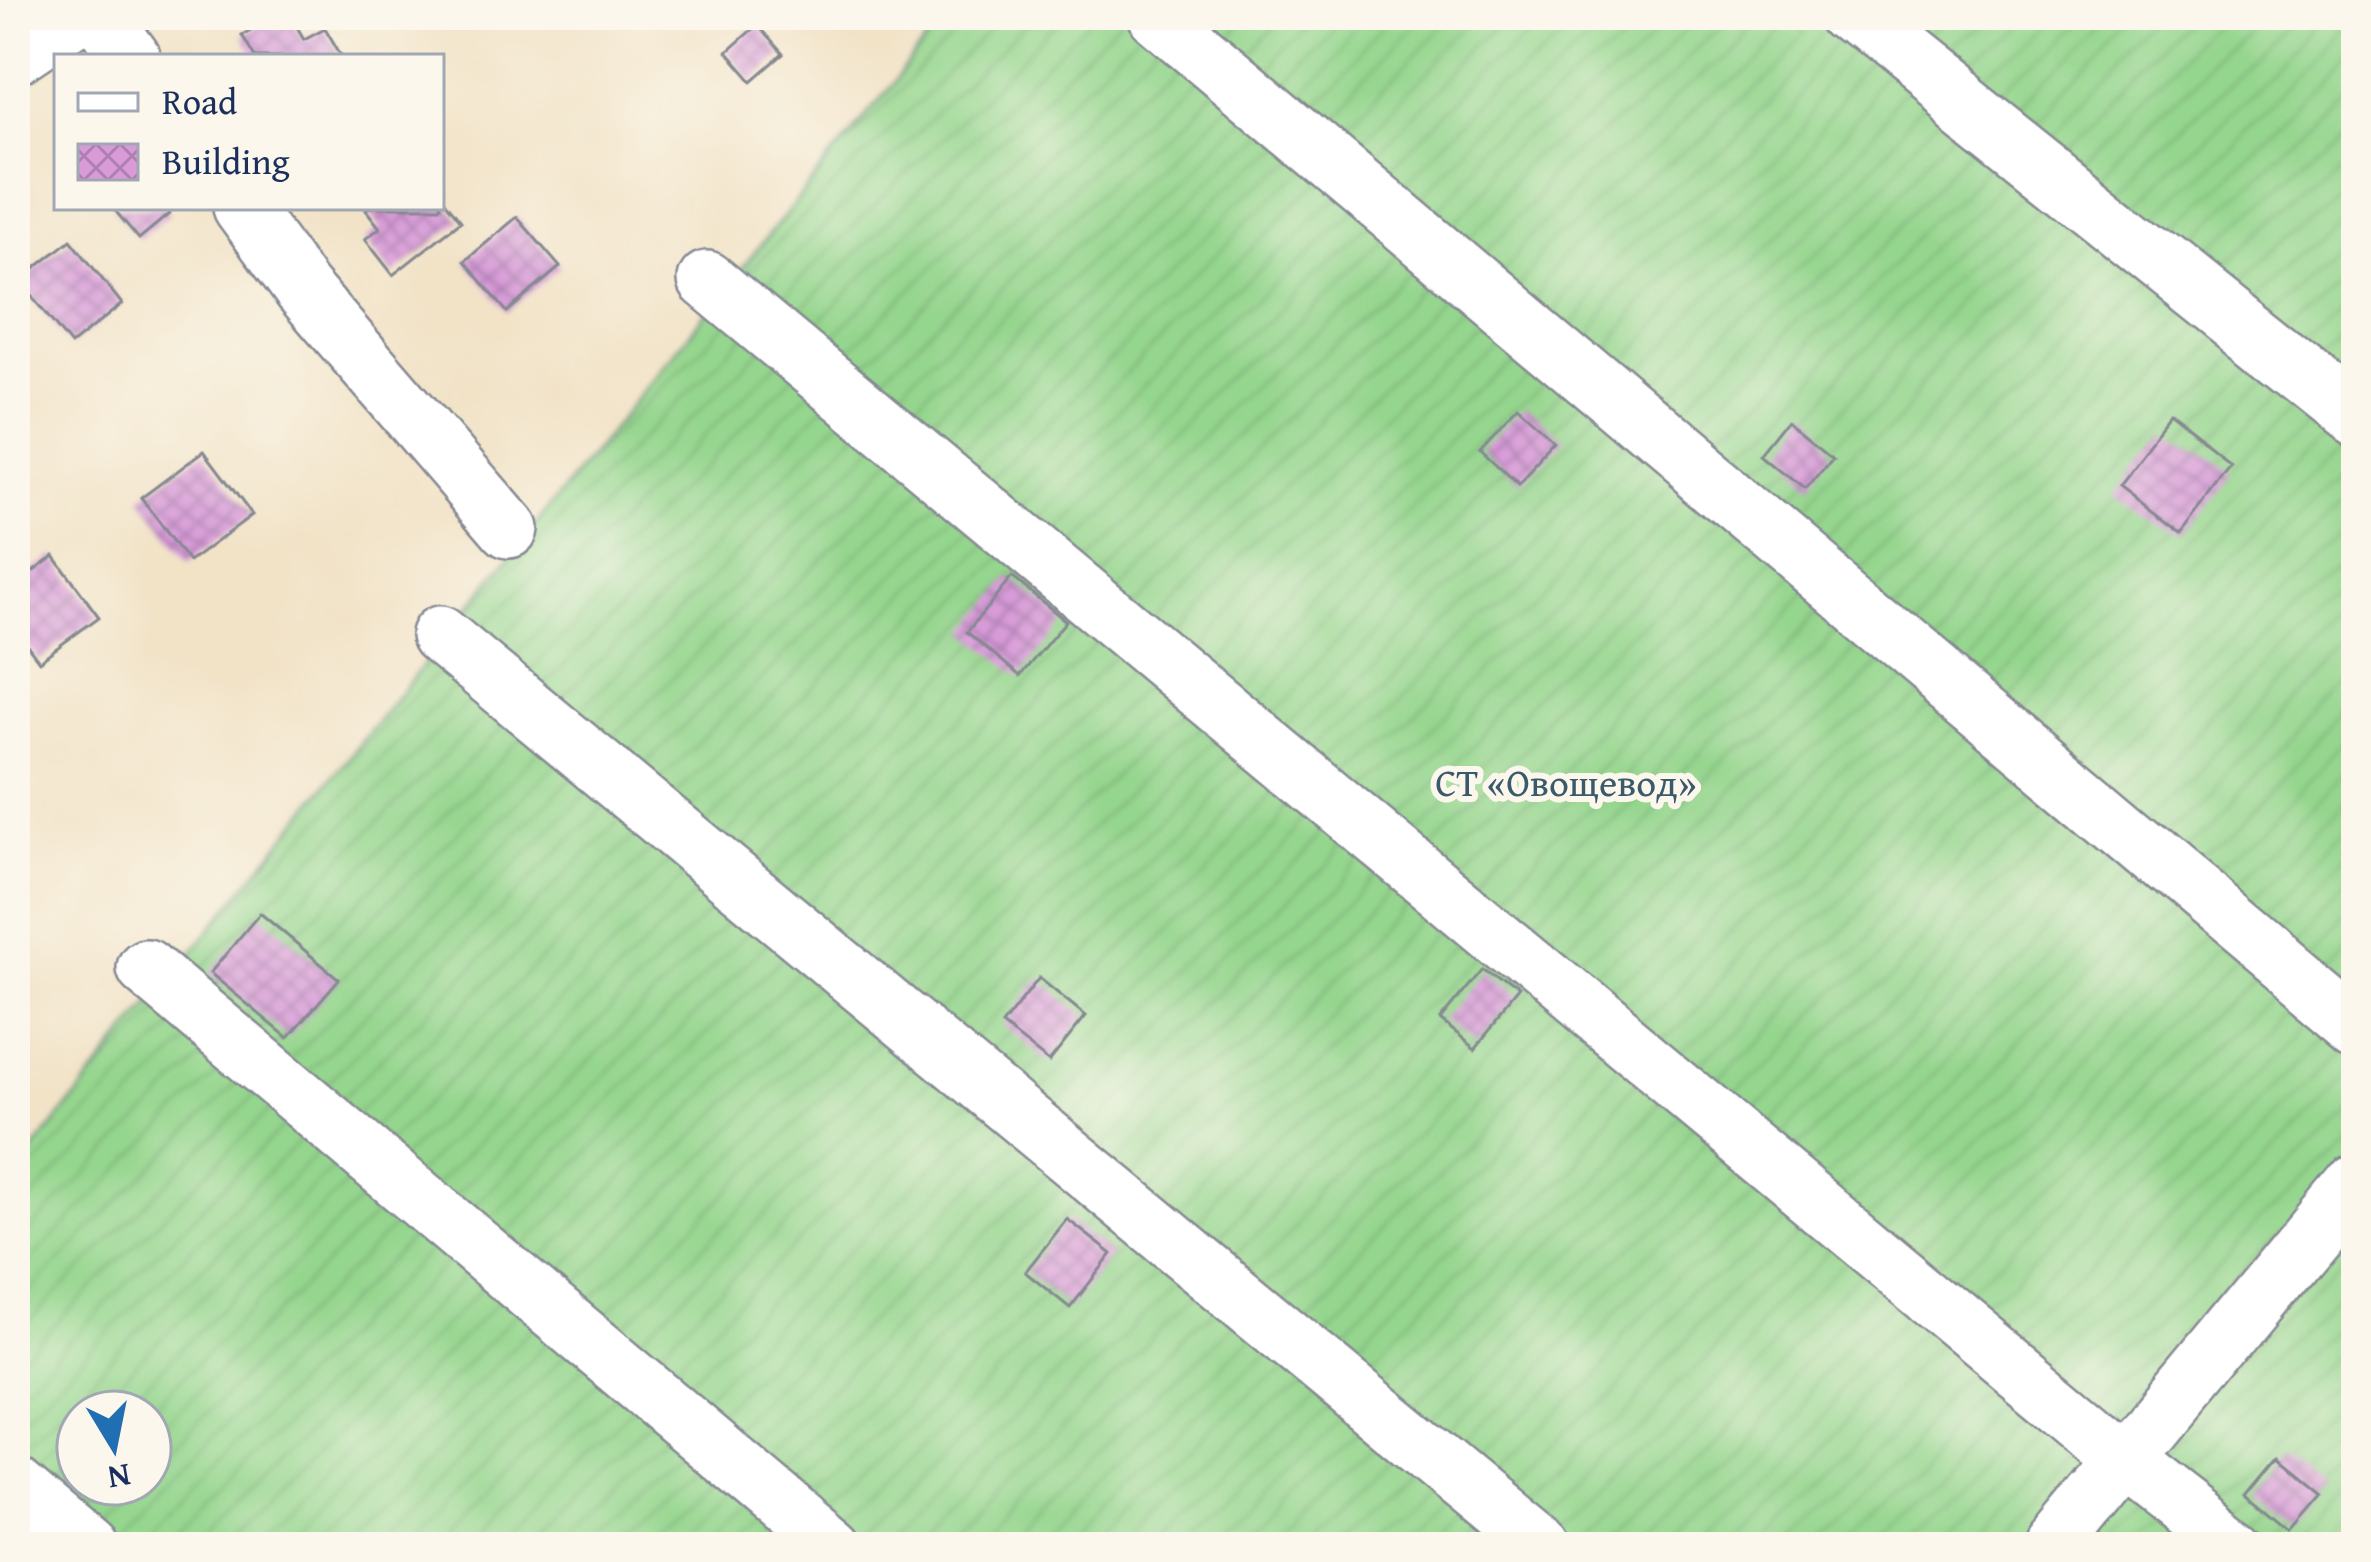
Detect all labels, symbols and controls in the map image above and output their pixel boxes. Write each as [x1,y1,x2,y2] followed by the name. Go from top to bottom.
[54,54,444,210] legend
[162,74,237,127] text: Road
[162,134,290,187] text: Building
[1435,753,1697,810] park label: СТ «Овощевод»
[54,1388,174,1508] north arrow
[104,1452,134,1503] text: N

